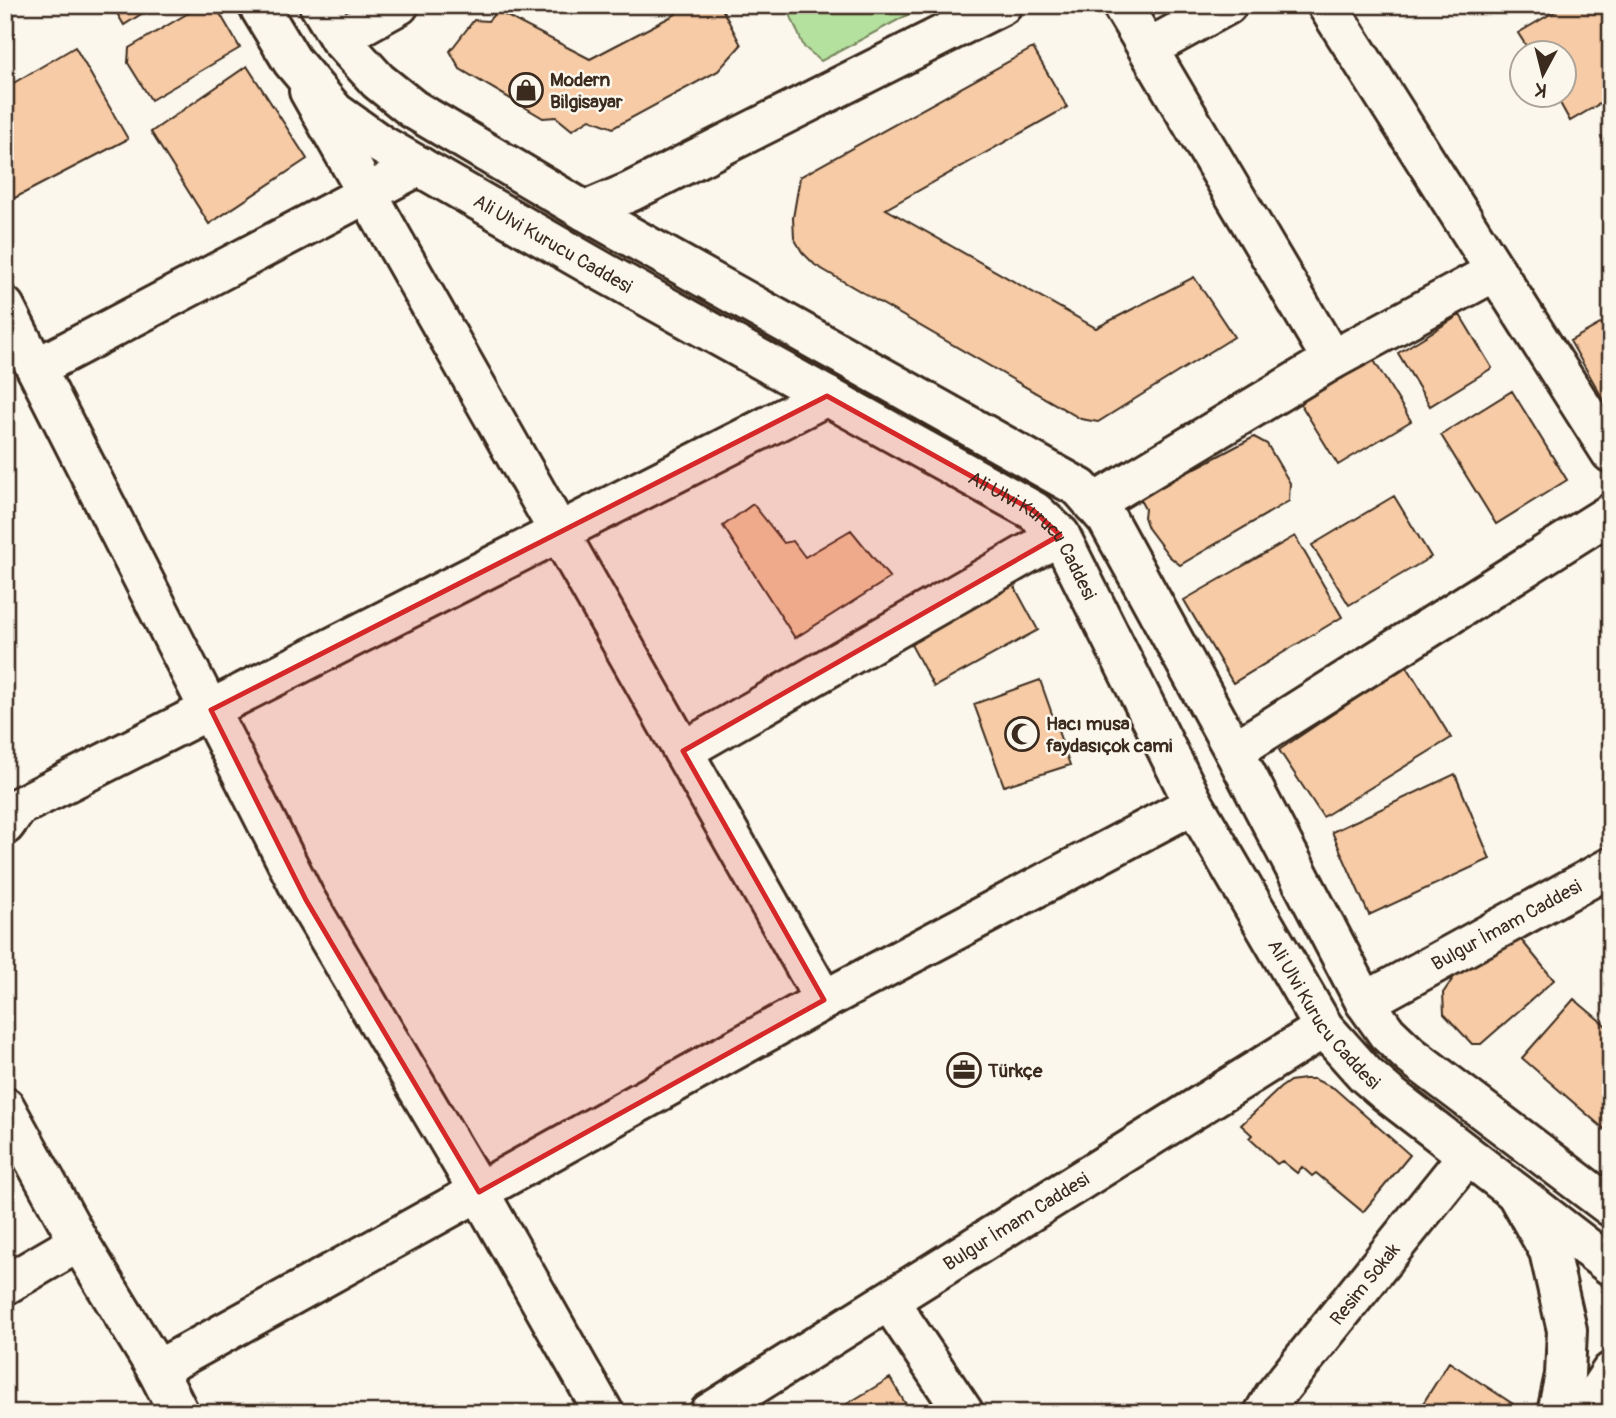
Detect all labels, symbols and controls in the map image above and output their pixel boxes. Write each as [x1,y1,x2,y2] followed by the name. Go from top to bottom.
[1508,38,1578,108] north arrow
[550,68,623,114] place label: Modern Bilgisayar
[507,71,545,109] shop icon: Modern Bilgisayar
[1533,77,1548,102] text: K
[469,189,636,299] street label: Ali Ulvi Kurucu Caddesi
[964,466,1101,604] street label: Ali Ulvi Kurucu Caddesi
[1046,712,1173,758] place label: Hacı musa faydasıçok cami
[1003,715,1041,753] mosque icon: Hacı musa faydasıçok cami
[1427,875,1586,976] street label: Bulgur İmam Caddesi
[1262,935,1385,1095] street label: Ali Ulvi Kurucu Caddesi
[945,1051,983,1089] office icon: Türkçe
[987,1059,1043,1083] place label: Türkçe
[939,1167,1094,1276] street label: Bulgur İmam Caddesi
[1325,1238,1406,1330] street label: Resim Sokak

